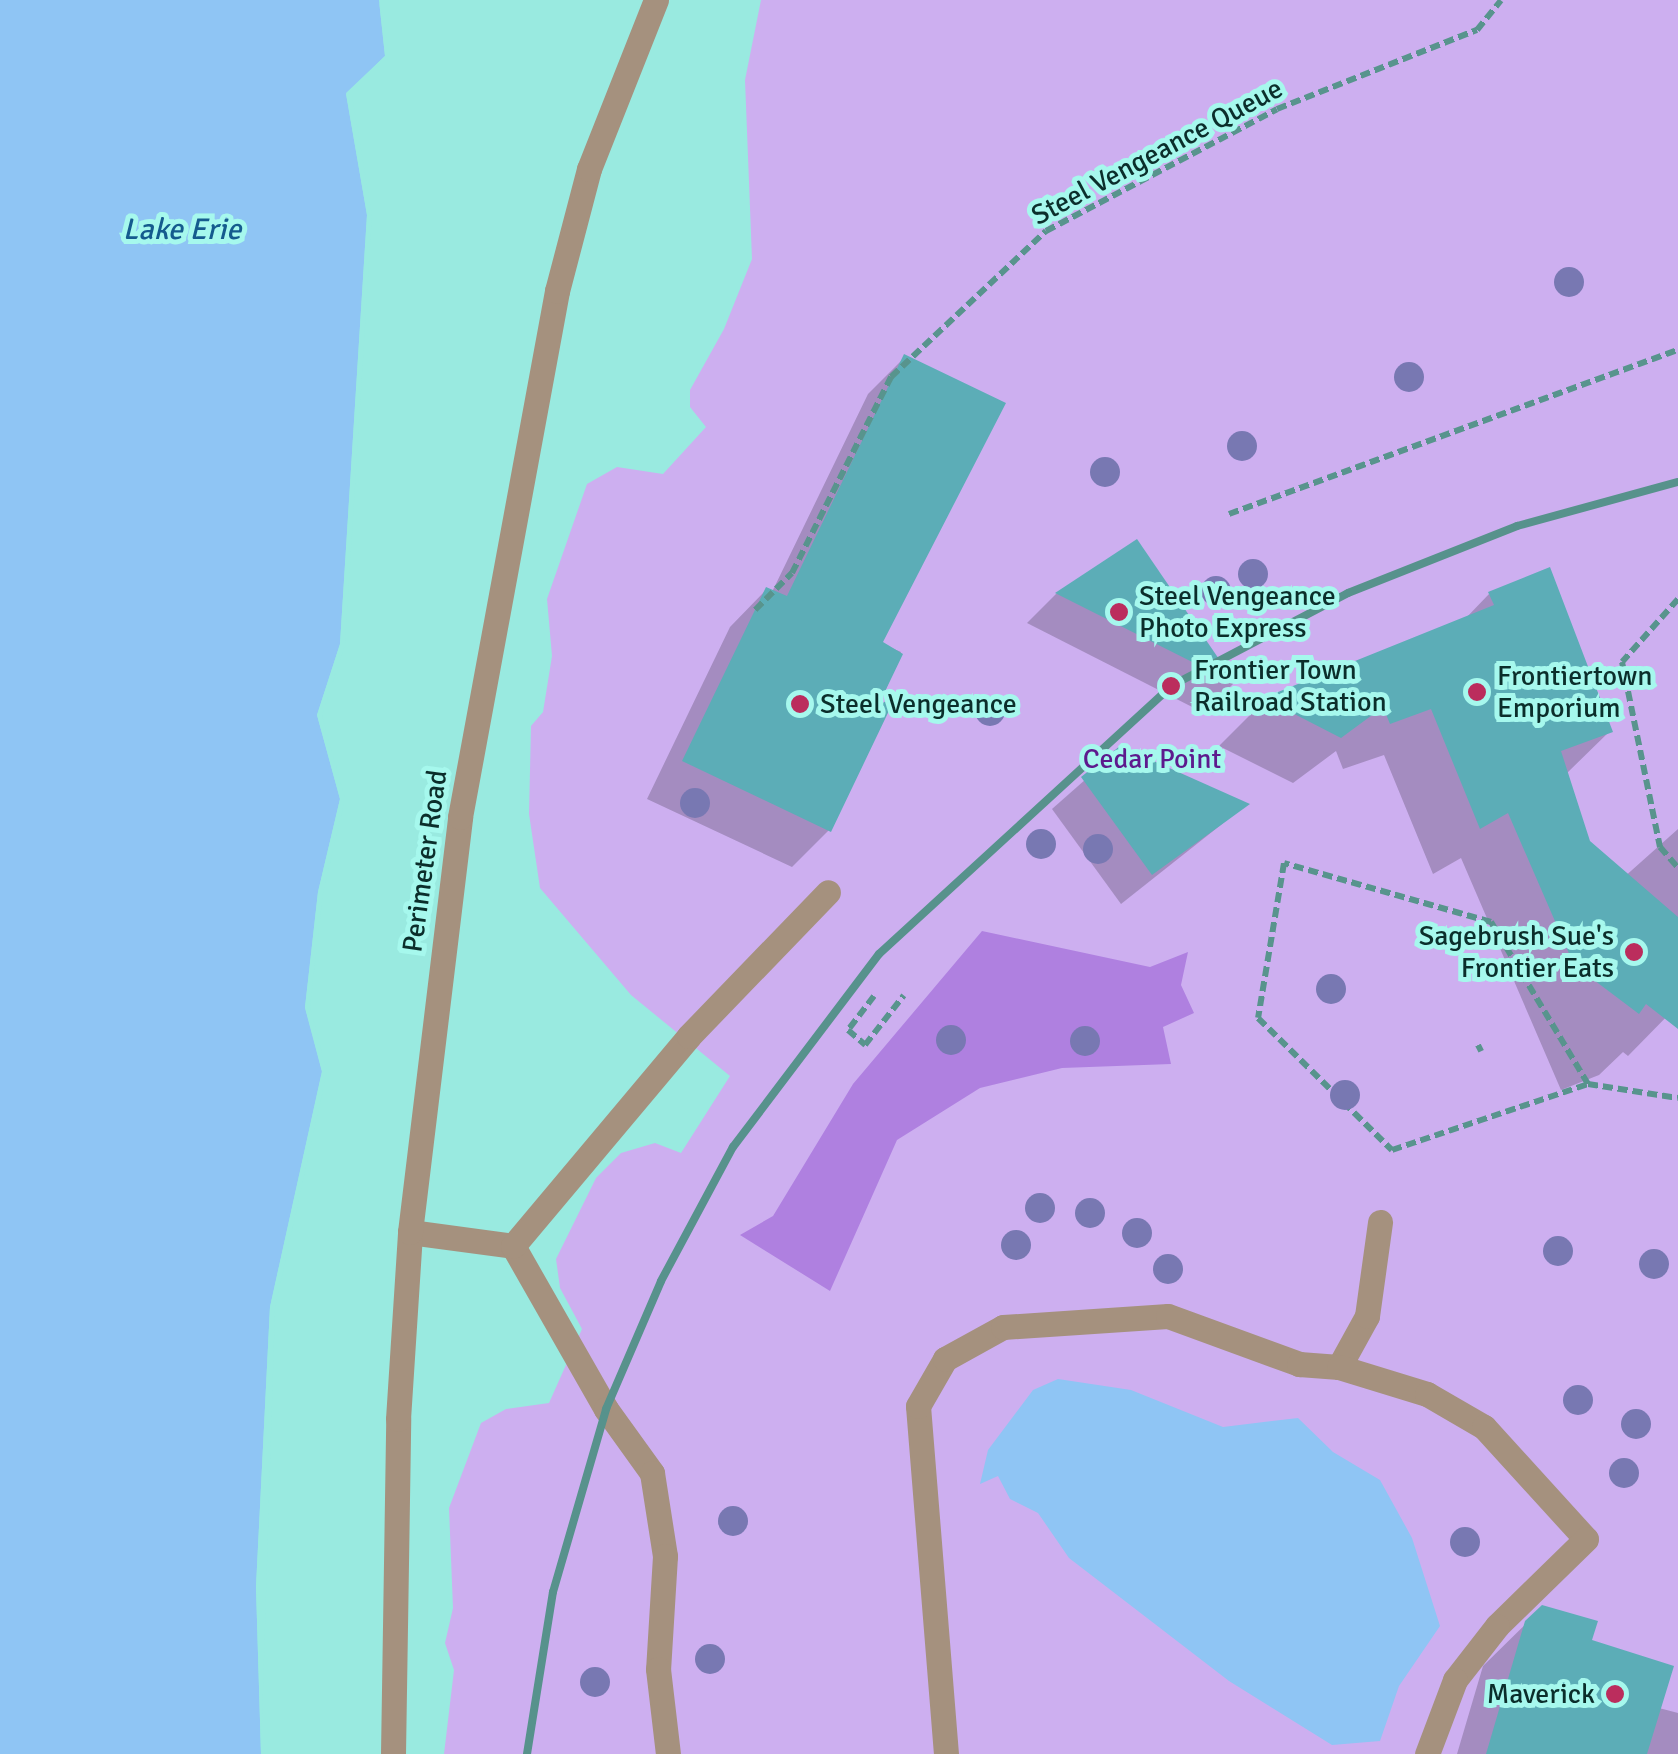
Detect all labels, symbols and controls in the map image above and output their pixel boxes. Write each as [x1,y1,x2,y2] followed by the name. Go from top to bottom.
[1026,72,1288,232] street label: Steel Vengeance Queue
[123,212,241,248] water label: Lake Erie
[1139,579,1336,645] place label: Steel Vengeance Photo Express
[1108,601,1130,623] marker: Steel Vengeance Photo Express
[1194,653,1387,719] place label: Frontier Town Railroad Station
[1497,659,1652,725] place label: Frontiertown Emporium
[1158,673,1184,699] marker: Frontier Town Railroad Station
[1466,681,1488,703] marker: Frontiertown Emporium
[820,687,1017,721] place label: Steel Vengeance
[789,693,811,715] marker: Steel Vengeance
[1083,742,1221,776] park label: Cedar Point
[396,768,454,954] street label: Perimeter Road
[1419,919,1614,985] place label: Sagebrush Sue's Frontier Eats
[1623,941,1645,963] marker: Sagebrush Sue's Frontier Eats
[1487,1677,1595,1711] place label: Maverick
[1604,1683,1626,1705] marker: Maverick

